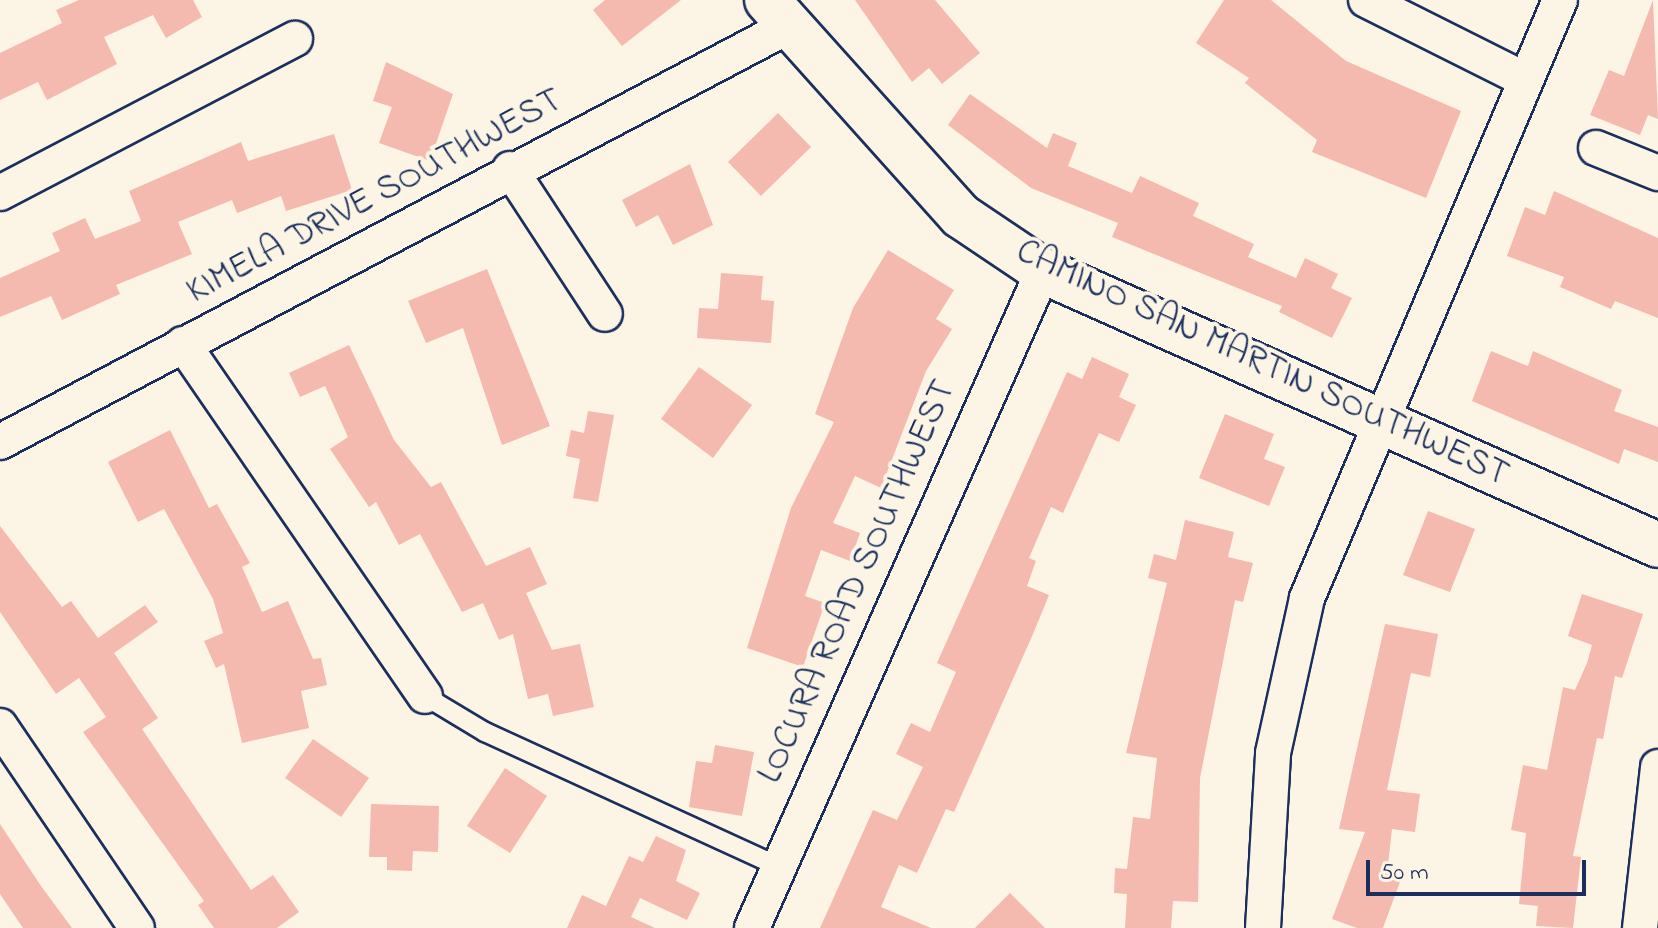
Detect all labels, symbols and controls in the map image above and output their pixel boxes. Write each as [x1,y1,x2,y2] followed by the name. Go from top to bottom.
[180,80,570,314] street label: KIMELA DRIVE SOUTHWEST
[1009,231,1515,497] street label: CAMINO SAN MARTIN SOUTHWEST
[749,374,967,790] street label: LOCURA ROAD SOUTHWEST
[1370,844,1590,894] scale bar
[1380,856,1429,891] text: 50 m

